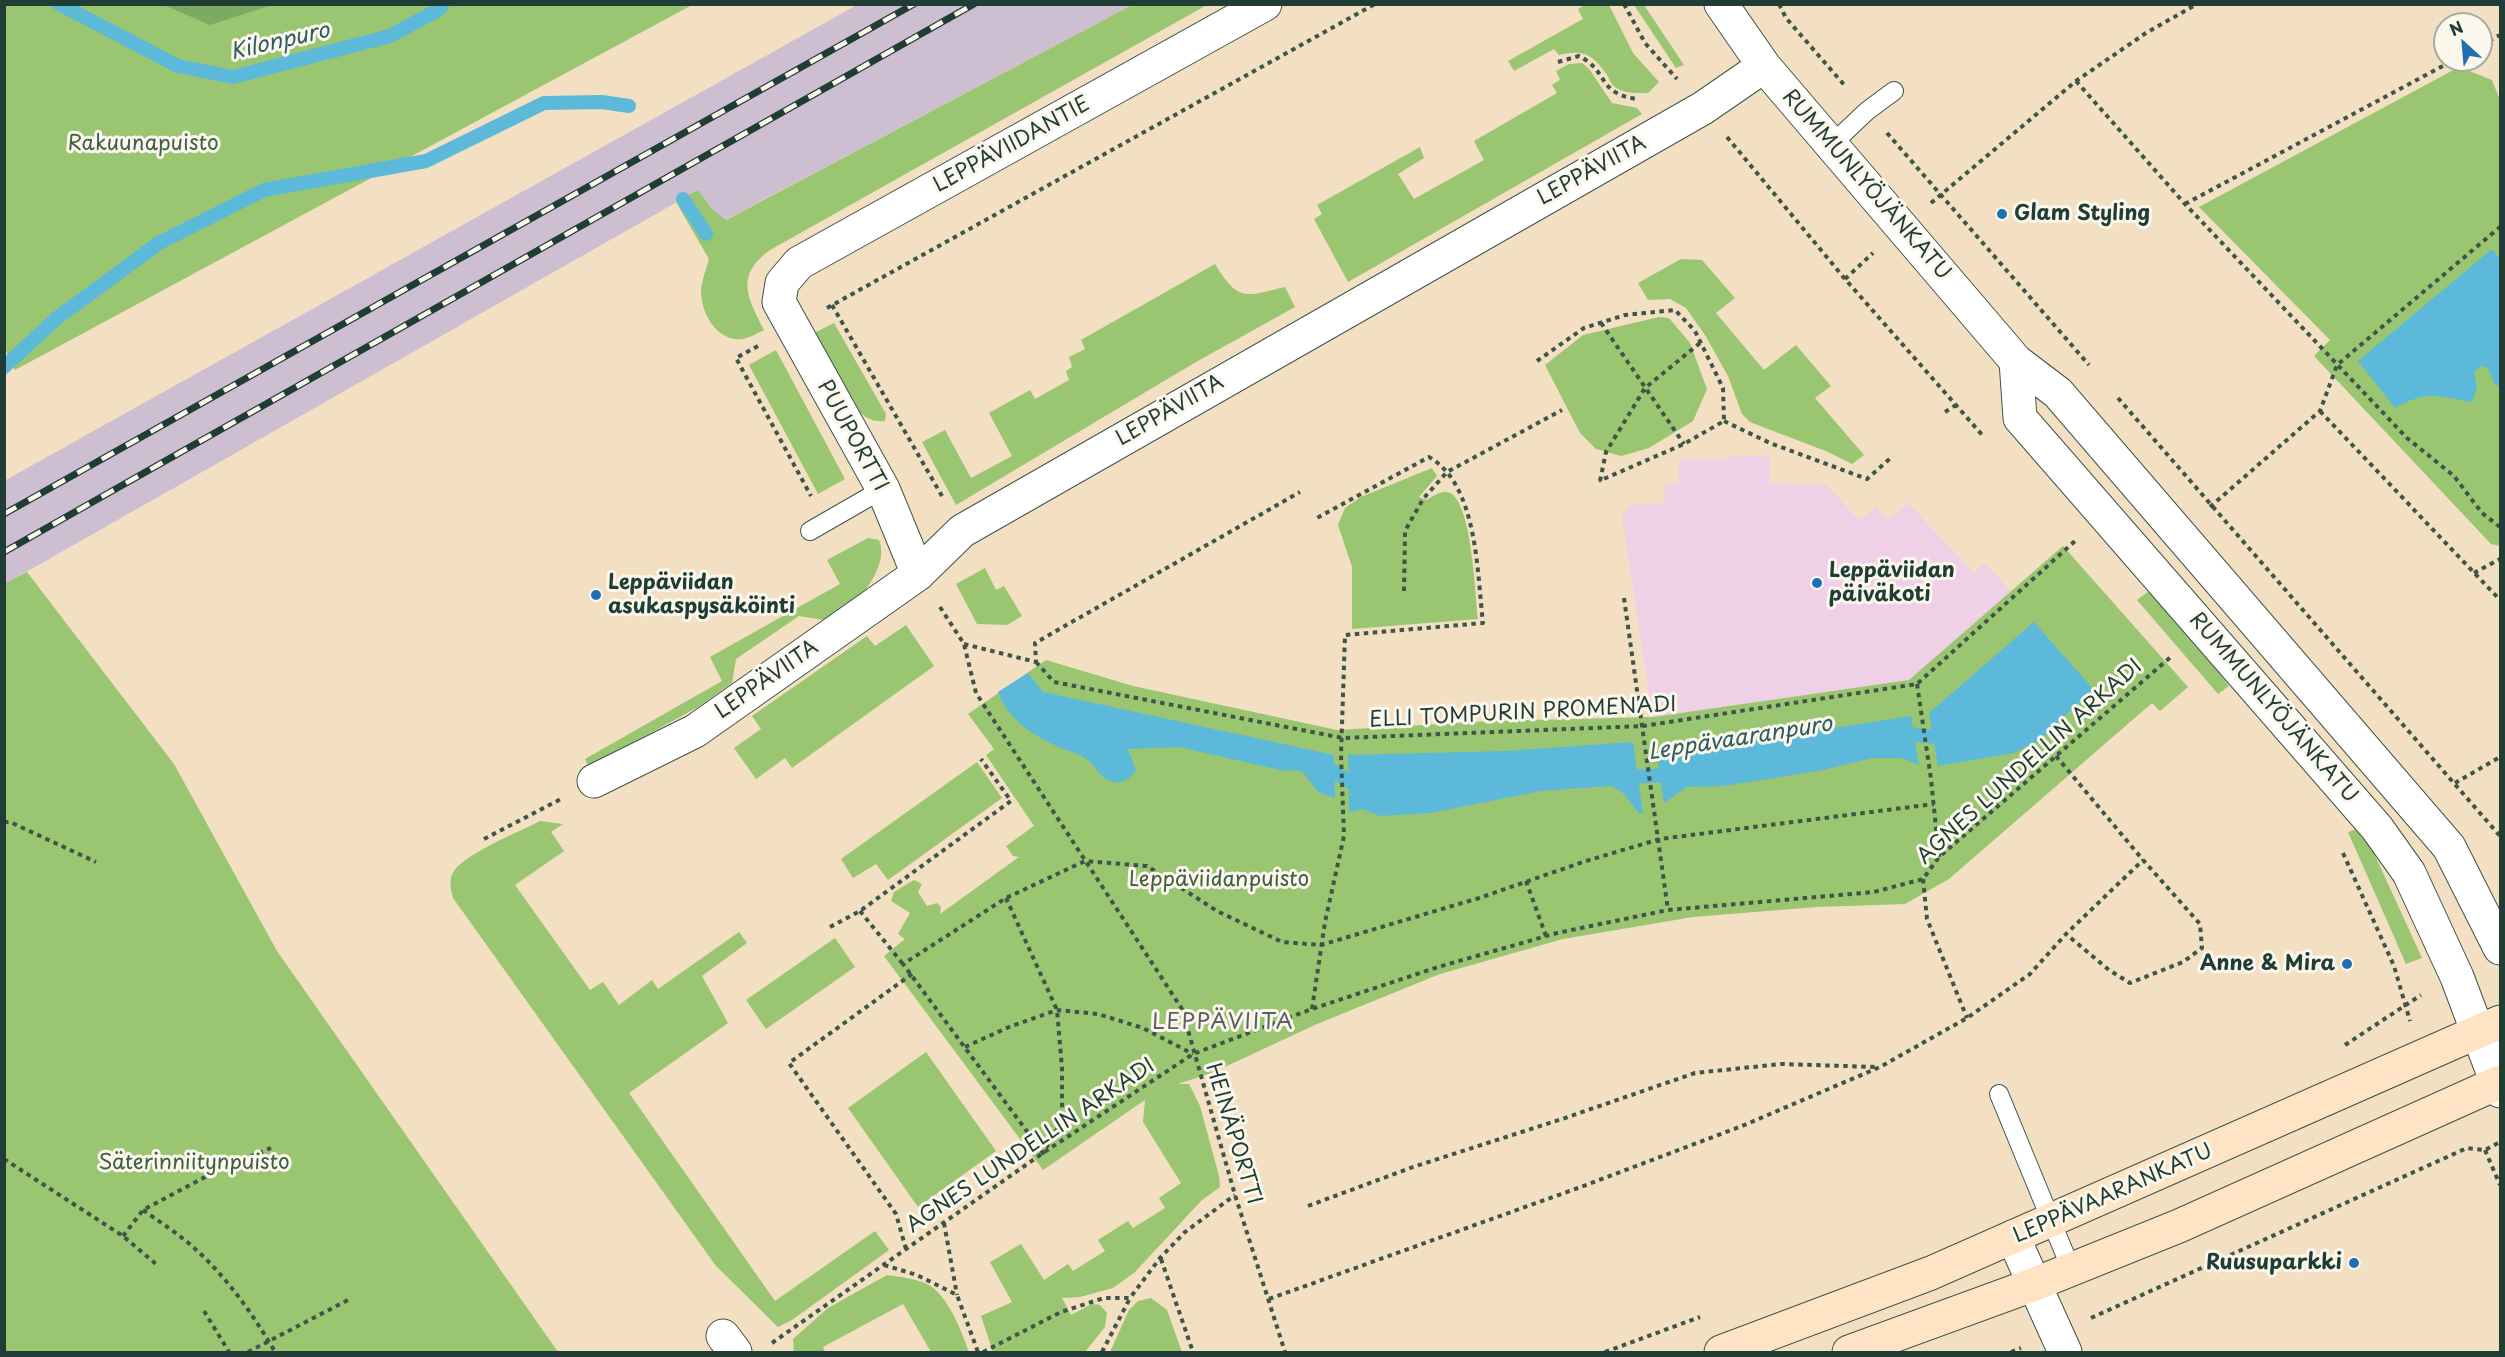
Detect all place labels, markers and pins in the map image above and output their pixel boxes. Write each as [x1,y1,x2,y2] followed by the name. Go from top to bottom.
[2014,201,2150,227] place label: Glam Styling
[1995,207,2009,221] marker: Glam Styling
[1829,558,1955,608] place label: Leppäviidan päiväkoti
[608,570,795,620] place label: Leppäviidan asukaspysäköinti
[1810,576,1824,590] marker: Leppäviidan päiväkoti
[589,588,603,602] marker: Leppäviidan asukaspysäköinti
[2200,951,2335,977] place label: Anne & Mira
[2340,957,2354,971] marker: Anne & Mira
[2206,1250,2342,1276] place label: Ruusuparkki
[2347,1256,2361,1270] marker: Ruusuparkki

